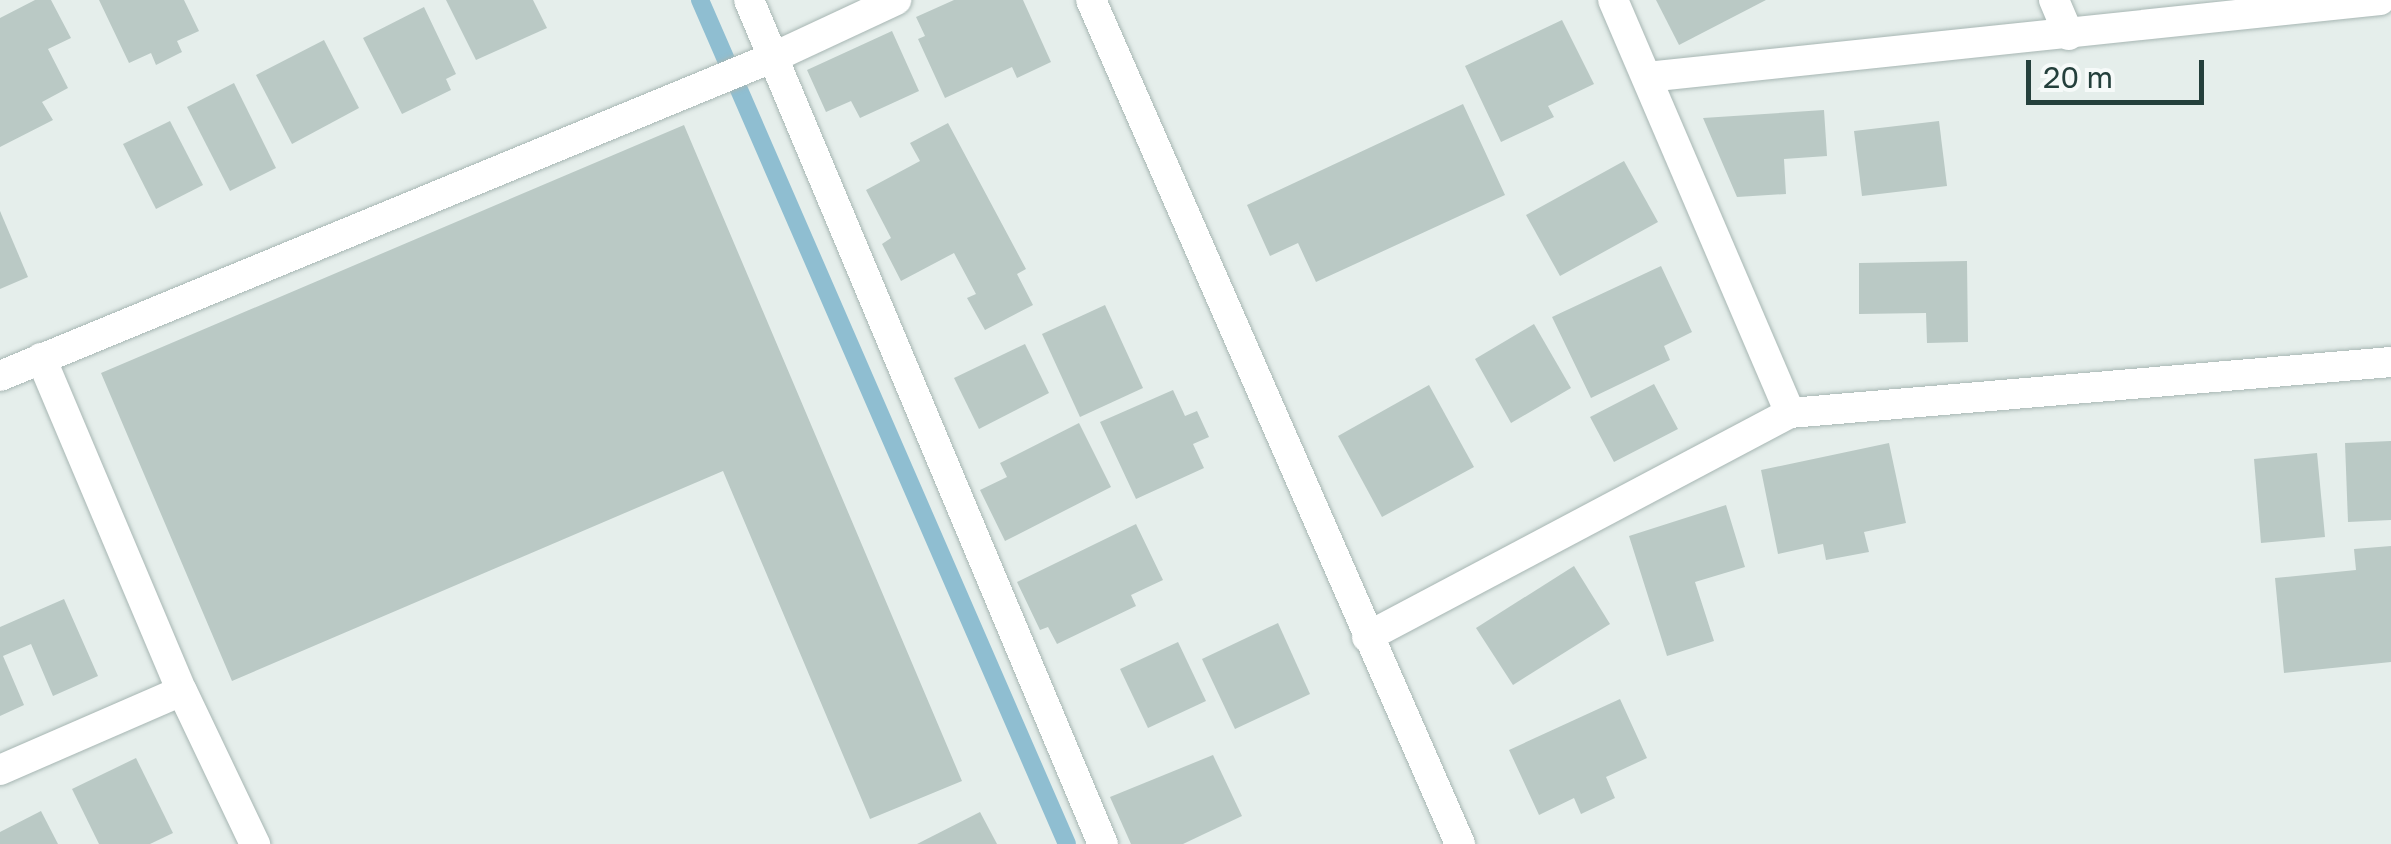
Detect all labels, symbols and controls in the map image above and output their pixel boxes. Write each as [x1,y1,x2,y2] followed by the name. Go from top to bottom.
[2031,40,2208,102] scale bar
[2043,59,2113,95] text: 20 m

